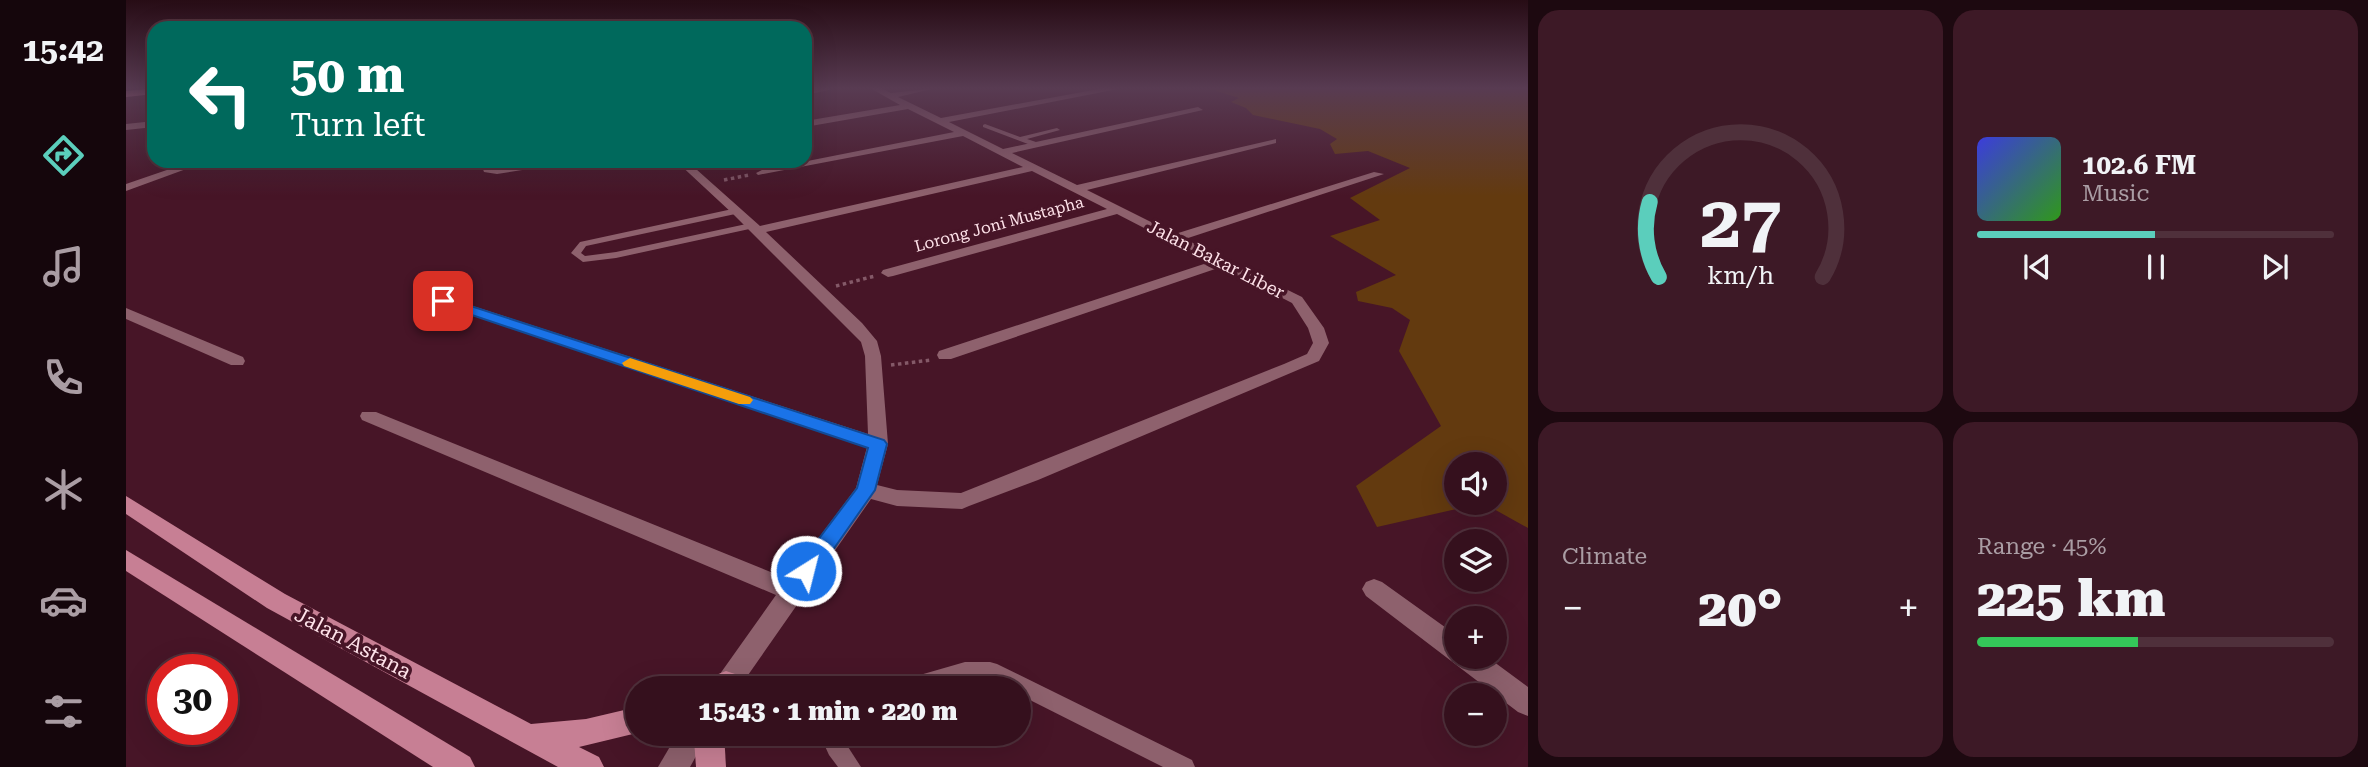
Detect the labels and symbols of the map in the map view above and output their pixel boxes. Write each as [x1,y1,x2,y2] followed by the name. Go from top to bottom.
[912,192,1086,256] street label: Lorong Joni Mustapha
[1144,215,1288,303] street label: Jalan Bakar Liber
[413,271,473,331] pin
[769,534,843,608] position arrow
[291,602,416,684] street label: Jalan Astana
[147,654,238,745] speed limit sign: 30

